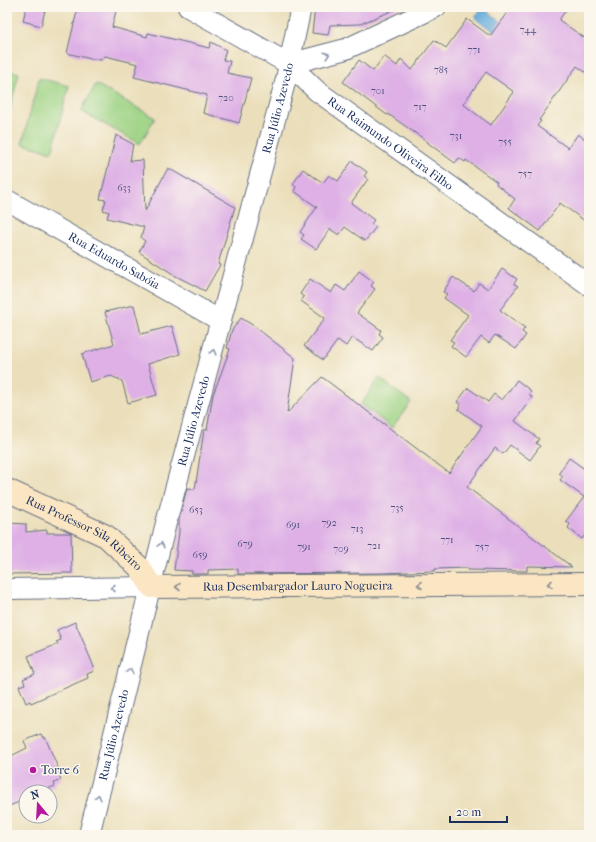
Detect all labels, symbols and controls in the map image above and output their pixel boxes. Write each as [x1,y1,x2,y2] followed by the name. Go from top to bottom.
[520,24,537,36] house number: 744
[467,44,481,56] house number: 771
[323,51,330,60] one-way arrow
[259,62,296,155] street label: Rua Júlio Azevedo
[434,64,448,76] house number: 785
[371,85,385,97] house number: 701
[218,92,234,104] house number: 720
[325,94,456,193] street label: Rua Raimundo Oliveira Filho
[413,101,427,113] house number: 717
[450,130,462,142] house number: 731
[498,136,512,148] house number: 755
[518,168,532,180] house number: 757
[117,182,131,194] house number: 633
[66,229,163,292] street label: Rua Eduardo Sabóia
[208,348,217,355] one-way arrow
[175,374,212,468] street label: Rua Júlio Azevedo
[24,493,145,573] street label: Rua Professor Sila Ribeiro
[390,502,404,514] house number: 735
[189,504,203,516] house number: 653
[321,517,337,529] house number: 792
[286,519,300,531] house number: 691
[351,523,363,535] house number: 713
[440,534,454,546] house number: 771
[237,538,253,550] house number: 679
[367,540,381,552] house number: 721
[297,541,311,553] house number: 791
[475,541,489,553] house number: 757
[157,542,165,548] one-way arrow
[333,543,349,555] house number: 709
[193,549,207,561] house number: 659
[203,578,393,594] street label: Rua Desembargador Lauro Nogueira
[547,580,553,588] one-way arrow
[417,581,423,589] one-way arrow
[175,583,181,591] one-way arrow
[110,584,116,592] one-way arrow
[125,668,134,675] one-way arrow
[96,688,132,782] street label: Rua Júlio Azevedo
[41,763,80,777] place label: Torre 6
[28,765,38,775] marker: Torre 6
[18,784,58,824] north arrow
[29,787,42,802] text: N
[94,794,102,800] one-way arrow
[450,798,507,824] scale bar
[456,805,481,819] text: 20 m

